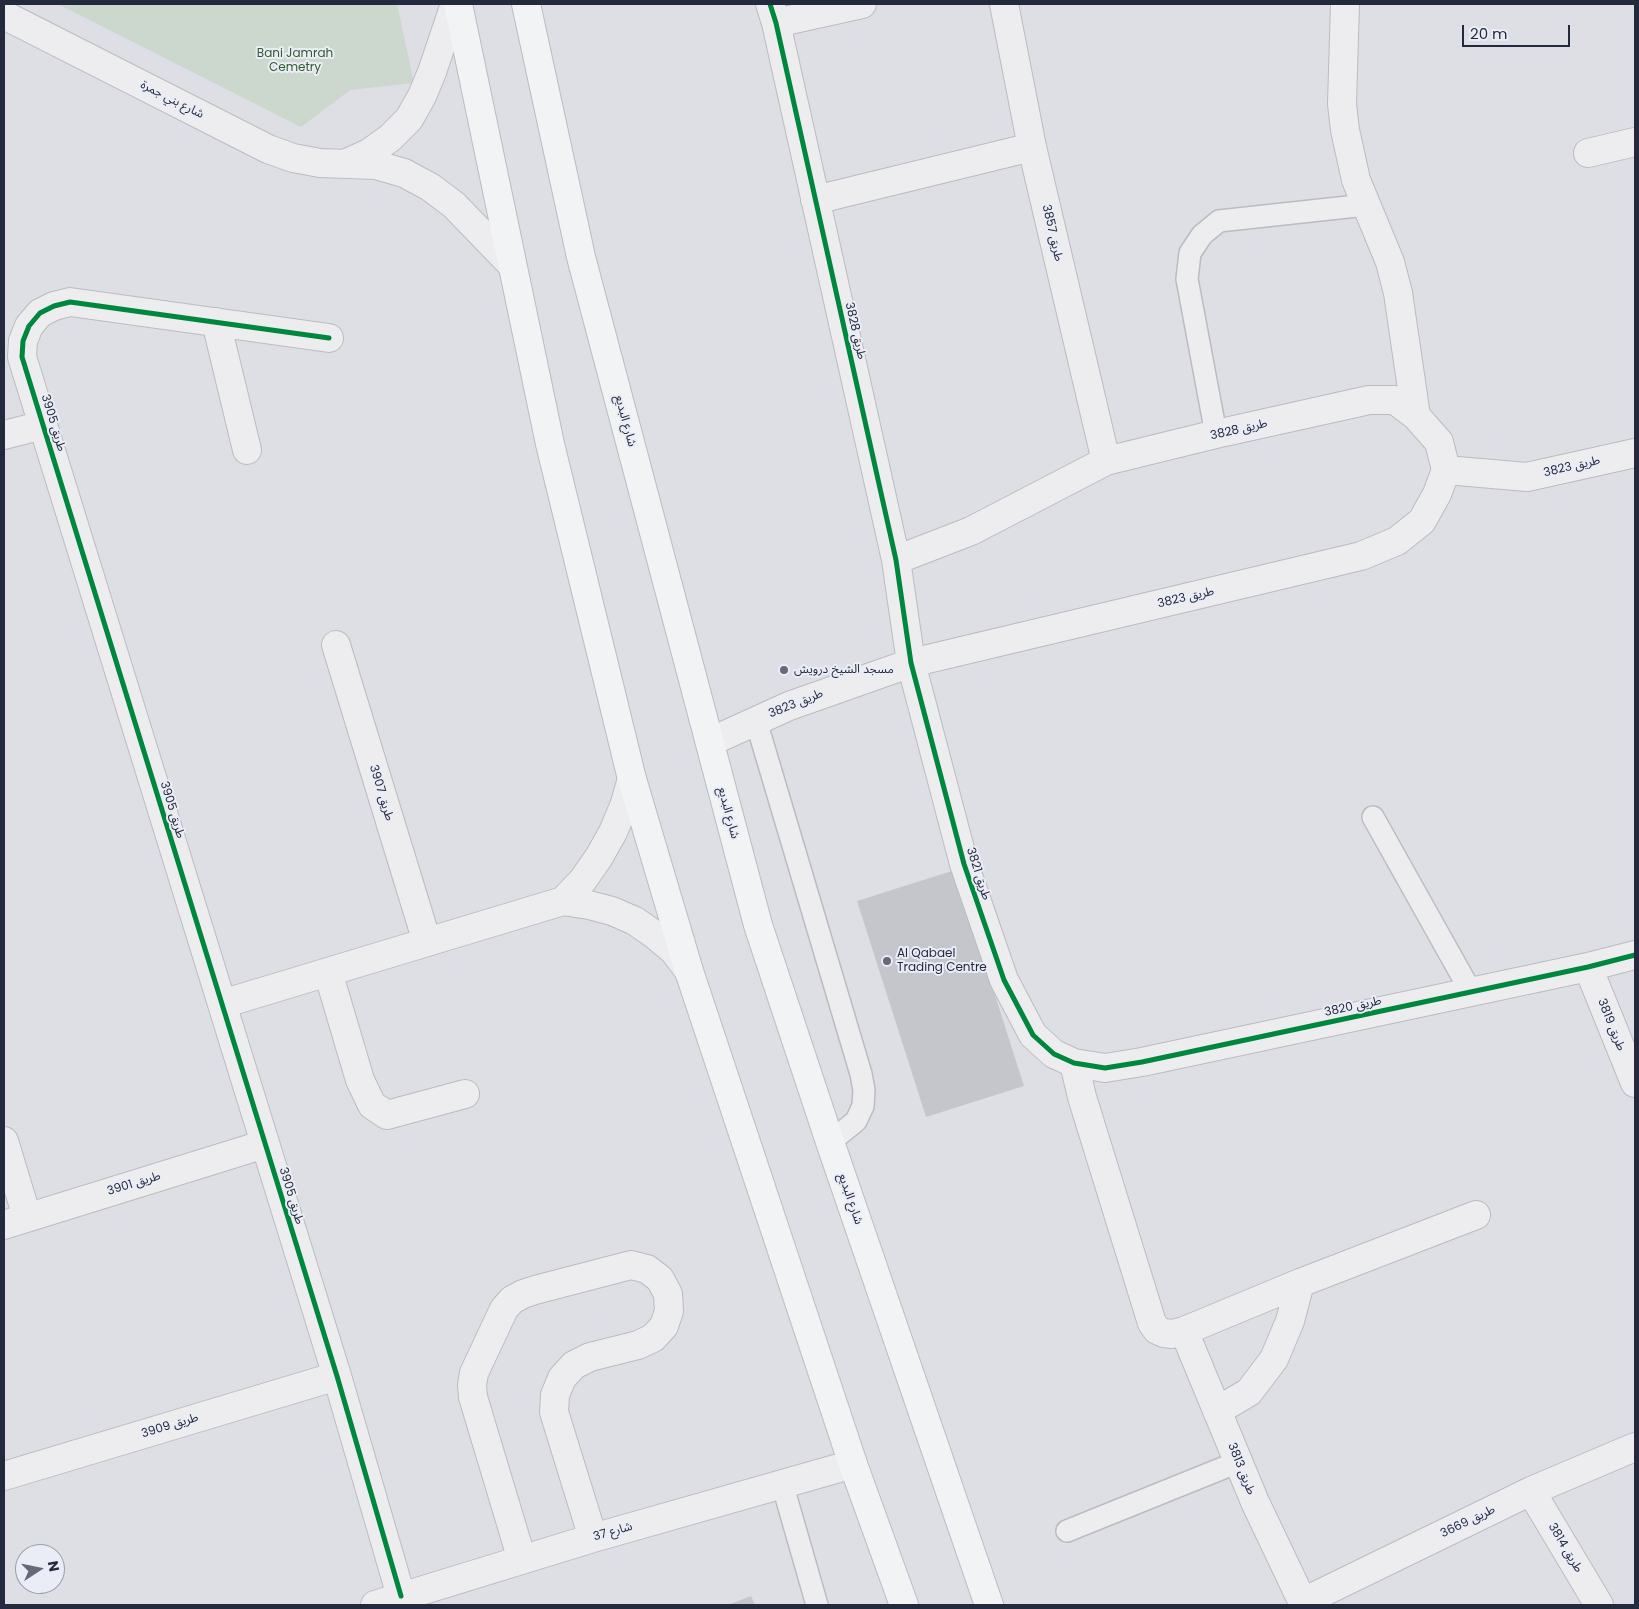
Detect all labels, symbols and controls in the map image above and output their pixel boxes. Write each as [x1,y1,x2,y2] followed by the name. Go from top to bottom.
[1464,15,1572,47] scale bar
[1470,23,1508,44] text: 20 m
[257,47,333,75] park label: Bani Jamrah Cemetry
[138,78,206,122] street label: شارع بني جمرة
[1038,203,1066,263] street label: طريق 3857
[841,301,869,361] street label: طريق 3828
[38,393,68,453] street label: طريق 3905
[611,394,639,448] street label: شارع البديع
[1209,416,1269,444] street label: طريق 3828
[1542,454,1602,480] street label: طريق 3823
[1156,585,1216,611] street label: طريق 3823
[794,663,894,677] place label: مسجد الشيخ درويش
[778,664,790,676] marker: مسجد الشيخ درويش
[767,687,825,721] street label: طريق 3823
[366,763,396,823] street label: طريق 3907
[157,780,187,840] street label: طريق 3905
[714,786,742,840] street label: شارع البديع
[963,846,993,902] street label: طريق 3821
[897,947,987,975] place label: Al Qabael Trading Centre
[881,955,893,967] marker: Al Qabael Trading Centre
[1323,994,1383,1020] street label: طريق 3820
[1594,997,1628,1053] street label: طريق 3819
[276,1166,306,1226] street label: طريق 3905
[106,1169,162,1199] street label: طريق 3901
[835,1172,865,1226] street label: شارع البديع
[140,1411,200,1441] street label: طريق 3909
[1224,1441,1258,1497] street label: طريق 3813
[1438,1503,1498,1541] street label: طريق 3669
[592,1520,634,1544] street label: شارع 37
[1545,1521,1585,1575] street label: طريق 3814
[15,1544,65,1594] north arrow
[43,1559,65,1573] text: N

